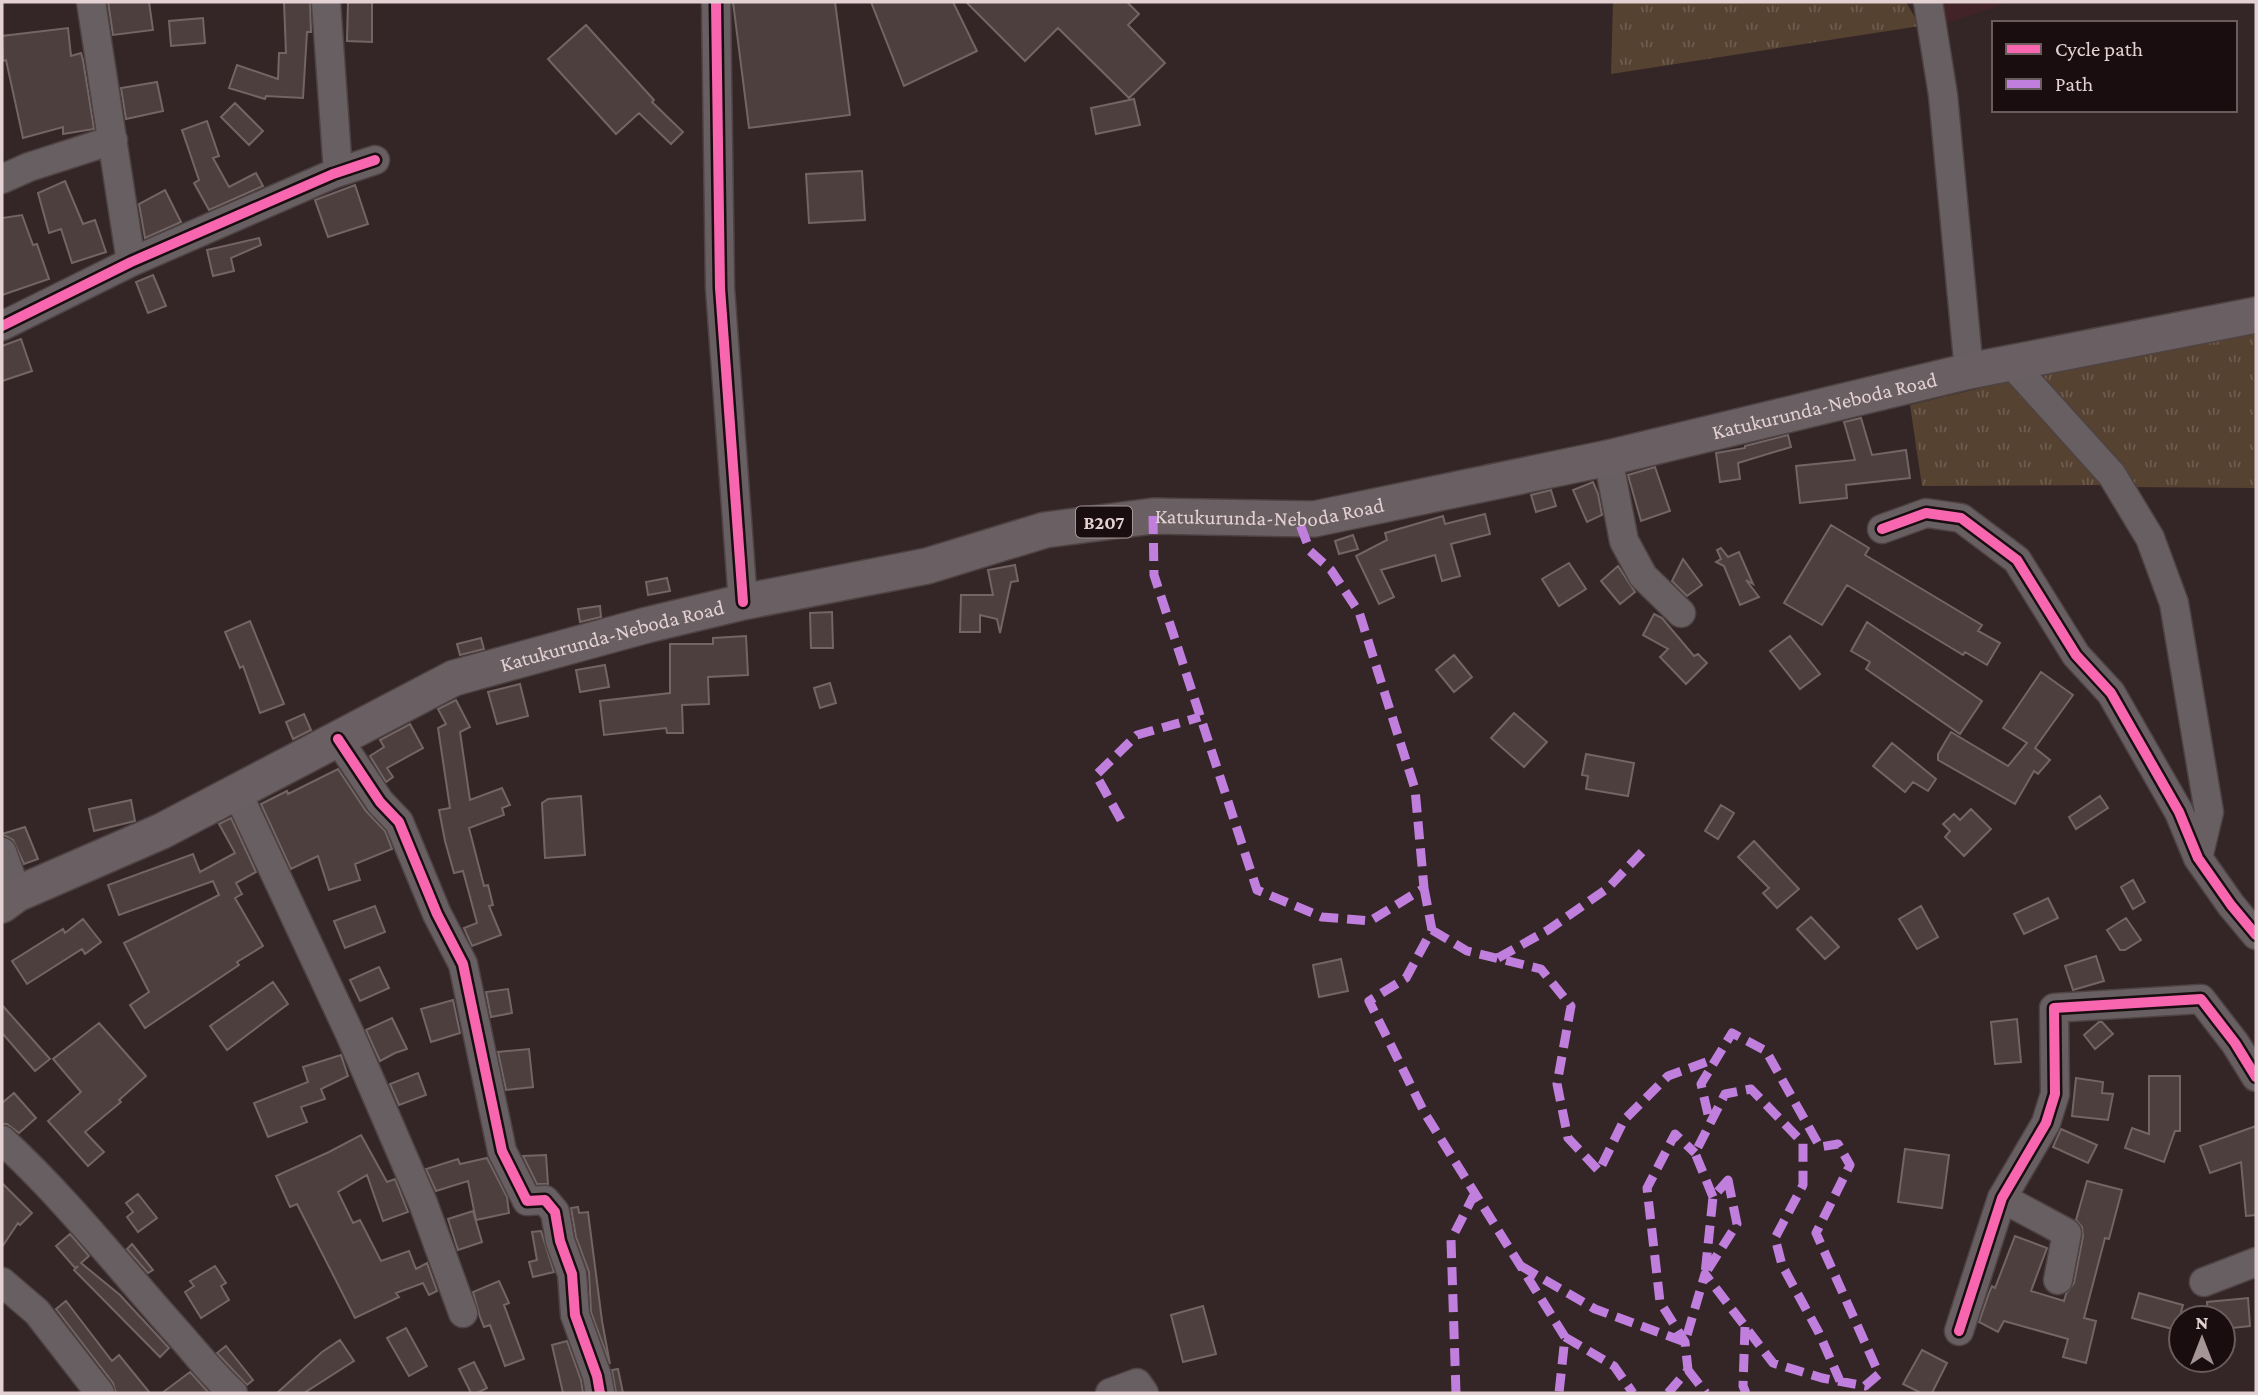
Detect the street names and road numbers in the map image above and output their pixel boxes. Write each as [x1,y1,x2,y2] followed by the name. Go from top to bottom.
[1710,367,1939,444] street label: Katukurunda-Neboda Road
[1155,493,1386,531] street label: Katukurunda-Neboda Road
[1076,506,1132,538] road number: B207
[497,595,726,677] street label: Katukurunda-Neboda Road

